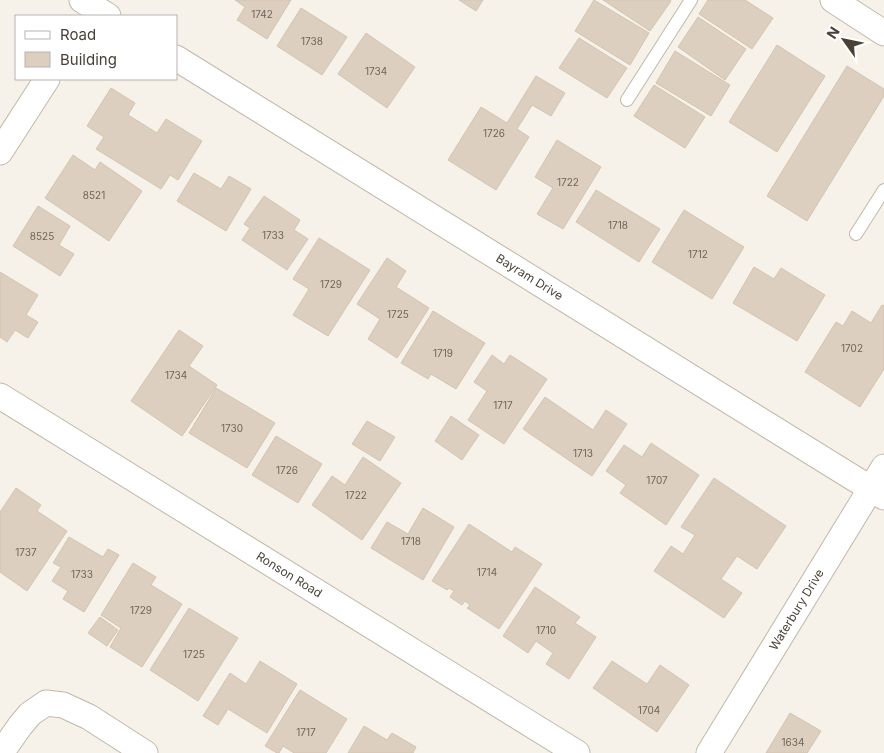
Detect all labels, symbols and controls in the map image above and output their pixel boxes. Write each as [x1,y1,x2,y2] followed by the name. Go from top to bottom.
[251,8,273,20] house number: 1742
[15,15,178,80] legend
[819,15,869,65] north arrow
[823,24,843,42] text: N
[60,25,96,44] text: Road
[301,35,323,47] house number: 1738
[60,50,117,69] text: Building
[365,65,387,77] house number: 1734
[483,127,505,139] house number: 1726
[557,176,579,188] house number: 1722
[83,189,105,201] house number: 8521
[608,219,628,231] house number: 1718
[262,229,284,241] house number: 1733
[30,230,54,242] house number: 8525
[688,248,708,260] house number: 1712
[493,250,566,303] street label: Bayram Drive
[320,278,342,290] house number: 1729
[387,308,409,320] house number: 1725
[841,342,863,354] house number: 1702
[433,347,453,359] house number: 1719
[165,369,187,381] house number: 1734
[493,399,513,411] house number: 1717
[221,422,243,434] house number: 1730
[573,447,593,459] house number: 1713
[276,464,298,476] house number: 1726
[646,474,668,486] house number: 1707
[345,489,367,501] house number: 1722
[401,535,421,547] house number: 1718
[15,546,37,558] house number: 1737
[254,548,325,601] street label: Ronson Road
[477,566,497,578] house number: 1714
[766,566,827,653] street label: Waterbury Drive
[71,568,93,580] house number: 1733
[130,604,152,616] house number: 1729
[536,624,556,636] house number: 1710
[183,648,205,660] house number: 1725
[638,704,660,716] house number: 1704
[296,726,316,738] house number: 1717
[782,736,804,748] house number: 1634

